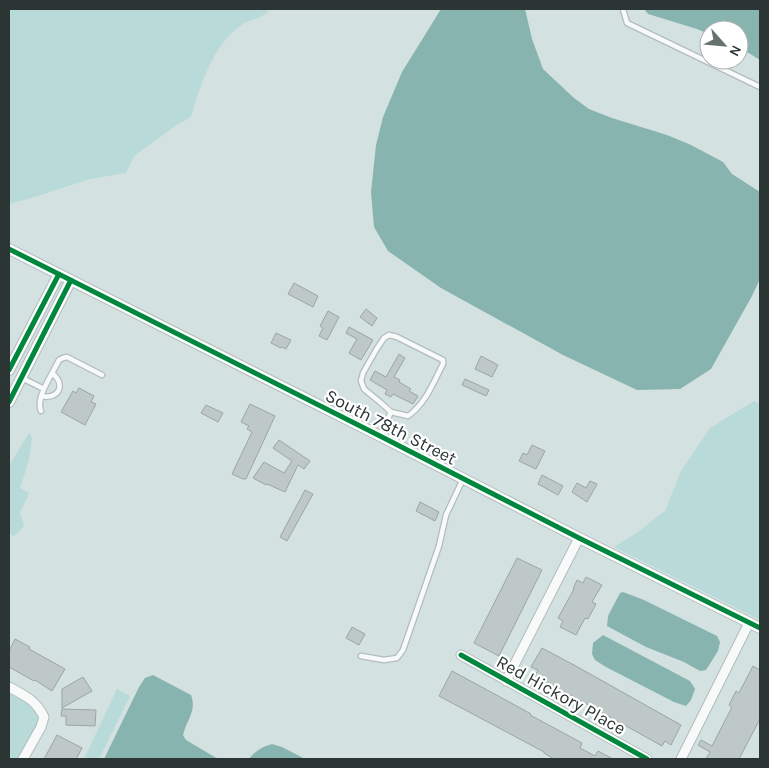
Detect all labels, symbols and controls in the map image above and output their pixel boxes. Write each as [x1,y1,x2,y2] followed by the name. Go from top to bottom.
[699,20,749,70] north arrow
[725,42,745,59] text: N
[322,384,461,470] street label: South 78th Street
[492,650,630,740] street label: Red Hickory Place

